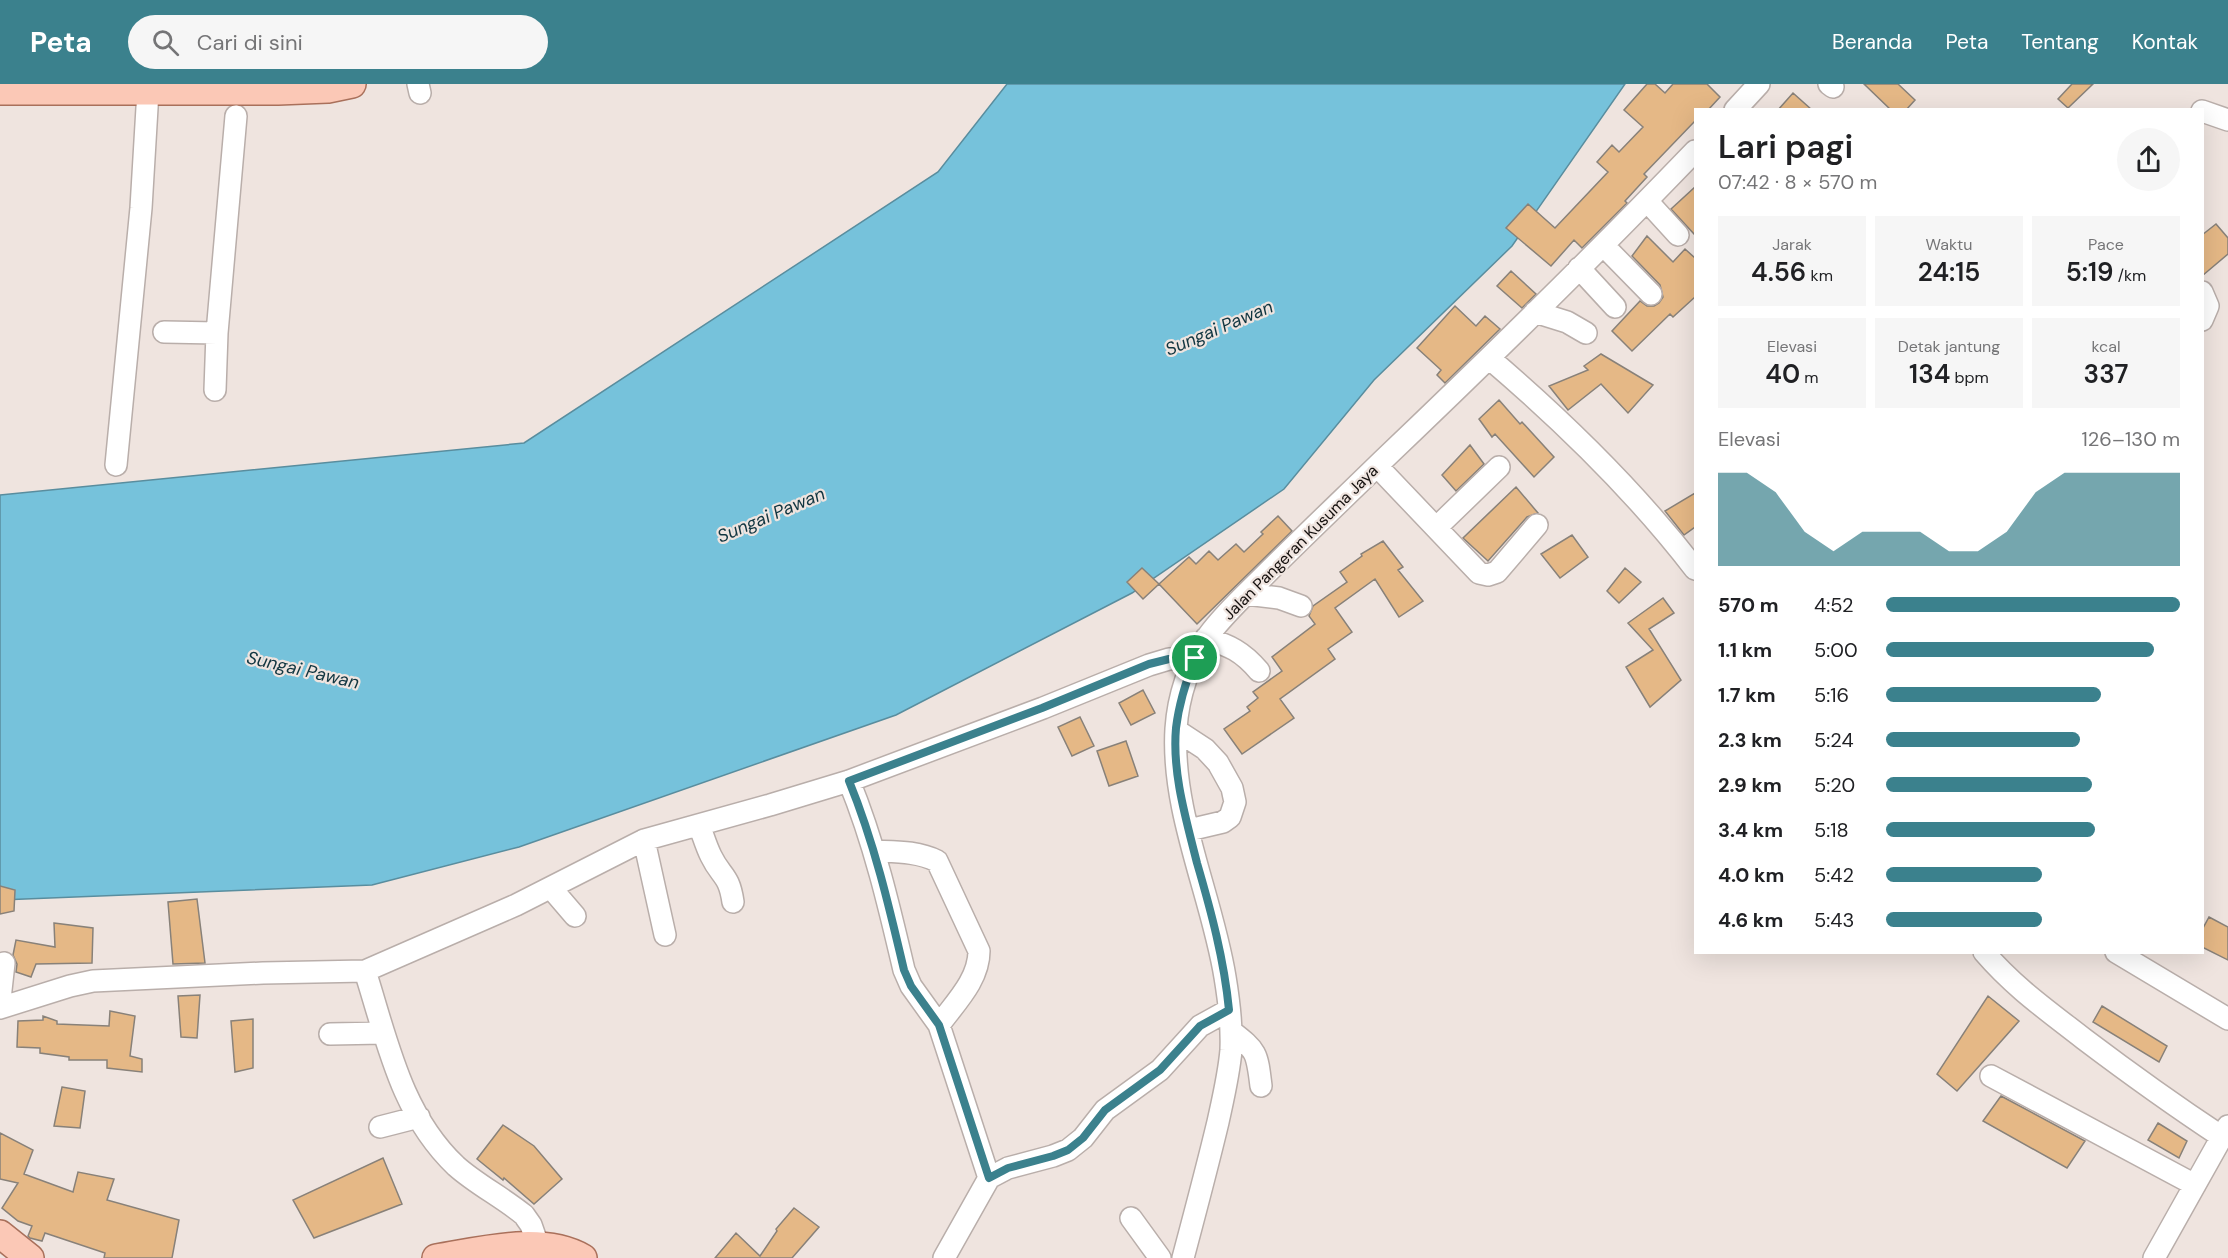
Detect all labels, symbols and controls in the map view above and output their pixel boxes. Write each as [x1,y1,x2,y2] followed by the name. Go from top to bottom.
[128,15,548,69] search box
[30,24,92,61] text: Peta
[149,26,182,59] icon: search
[197,28,303,57] text: Cari di sini
[1832,28,1913,56] text: Beranda
[1946,28,1988,56] text: Peta
[2021,28,2099,56] text: Tentang
[2132,28,2198,56] text: Kontak
[1718,125,1853,168] text: Lari pagi
[2117,128,2180,191] button: share
[1718,169,1877,195] text: 07:42 · 8 × 570 m
[1772,234,1812,255] text: Jarak
[1926,234,1972,255] text: Waktu
[2088,234,2124,255] text: Pace
[1751,255,1806,289] text: 4.56
[1918,255,1980,289] text: 24:15
[2066,255,2113,289] text: 5:19
[1806,265,1833,286] text: km
[2113,265,2146,286] text: /km
[1161,295,1277,361] water label: Sungai Pawan
[1767,336,1817,357] text: Elevasi
[1898,336,2000,357] text: Detak jantung
[2092,336,2120,357] text: kcal
[1765,357,1800,391] text: 40
[1909,357,1950,391] text: 134
[2084,357,2128,391] text: 337
[1800,367,1819,388] text: m
[1950,367,1989,388] text: bpm
[1718,426,1780,452] text: Elevasi
[2081,426,2180,452] text: 126–130 m
[1218,460,1382,624] street label: Jalan Pangeran Kusuma Jaya
[713,482,829,548] water label: Sungai Pawan
[1718,592,1779,618] text: 570 m
[1814,592,1854,618] text: 4:52
[1169,632,1220,683] pin
[1718,637,1772,663] text: 1.1 km
[1814,637,1858,663] text: 5:00
[1178,641,1211,674] icon: arrive
[244,645,362,695] water label: Sungai Pawan
[1718,682,1776,708] text: 1.7 km
[1814,682,1849,708] text: 5:16
[1718,727,1782,753] text: 2.3 km
[1814,727,1854,753] text: 5:24
[1718,772,1782,798] text: 2.9 km
[1814,772,1855,798] text: 5:20
[1718,817,1783,843] text: 3.4 km
[1814,817,1849,843] text: 5:18
[1718,862,1784,888] text: 4.0 km
[1814,862,1854,888] text: 5:42
[1718,907,1783,933] text: 4.6 km
[1814,907,1854,933] text: 5:43

